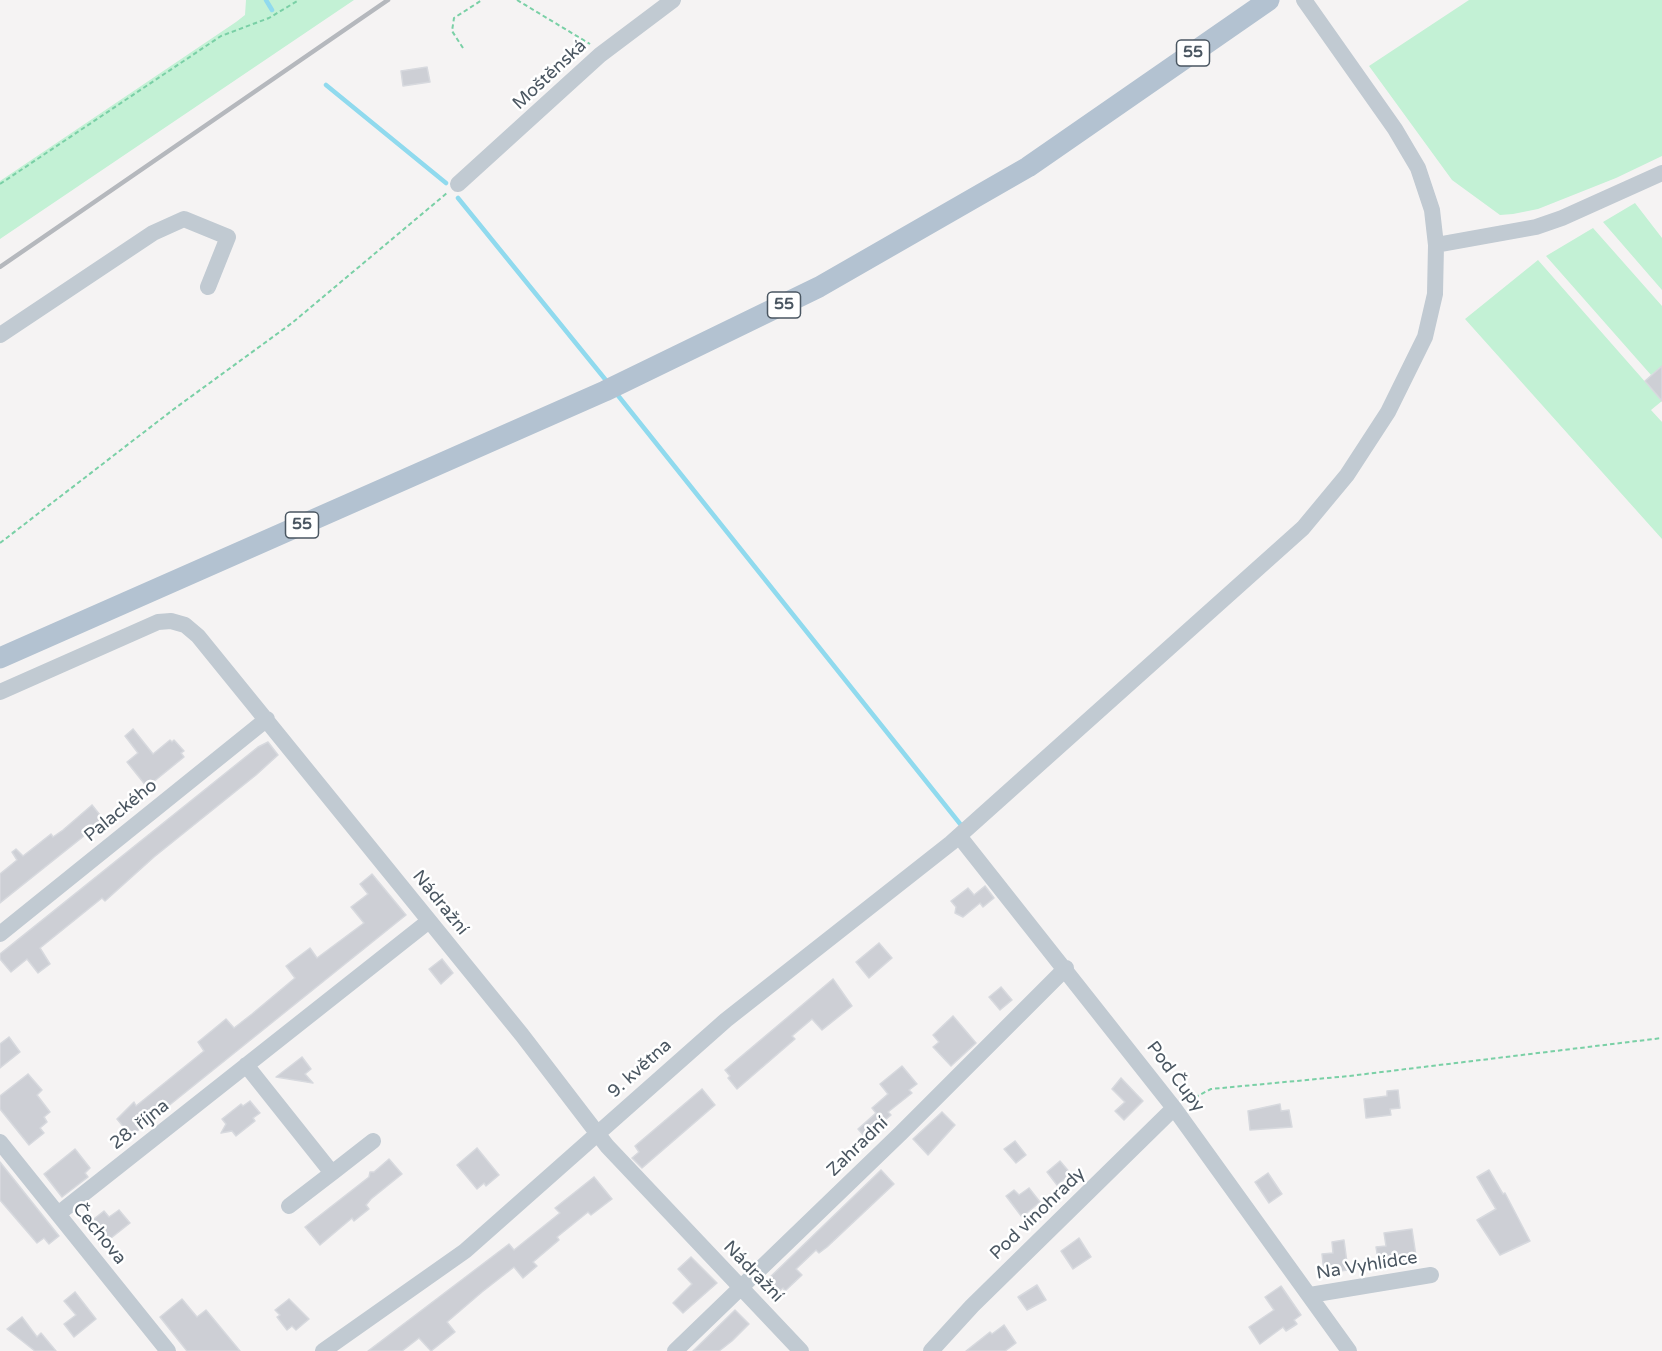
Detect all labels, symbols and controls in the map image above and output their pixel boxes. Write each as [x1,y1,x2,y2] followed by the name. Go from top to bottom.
[509,35,591,115] street label: Moštěnská
[1176,40,1210,66] road number: 55
[768,292,800,318] road number: 55
[286,512,318,538] road number: 55
[80,775,162,847] street label: Palackého
[407,866,473,940] street label: Nádražní
[604,1035,676,1103] street label: 9. května
[1141,1037,1209,1117] street label: Pod Čupy
[106,1095,174,1155] street label: 28. října
[823,1113,893,1181] street label: Zahradní
[986,1163,1090,1265] street label: Pod vinohrady
[68,1199,130,1269] street label: Čechova
[718,1237,788,1307] street label: Nádražní
[1315,1247,1419,1285] street label: Na Vyhlídce

